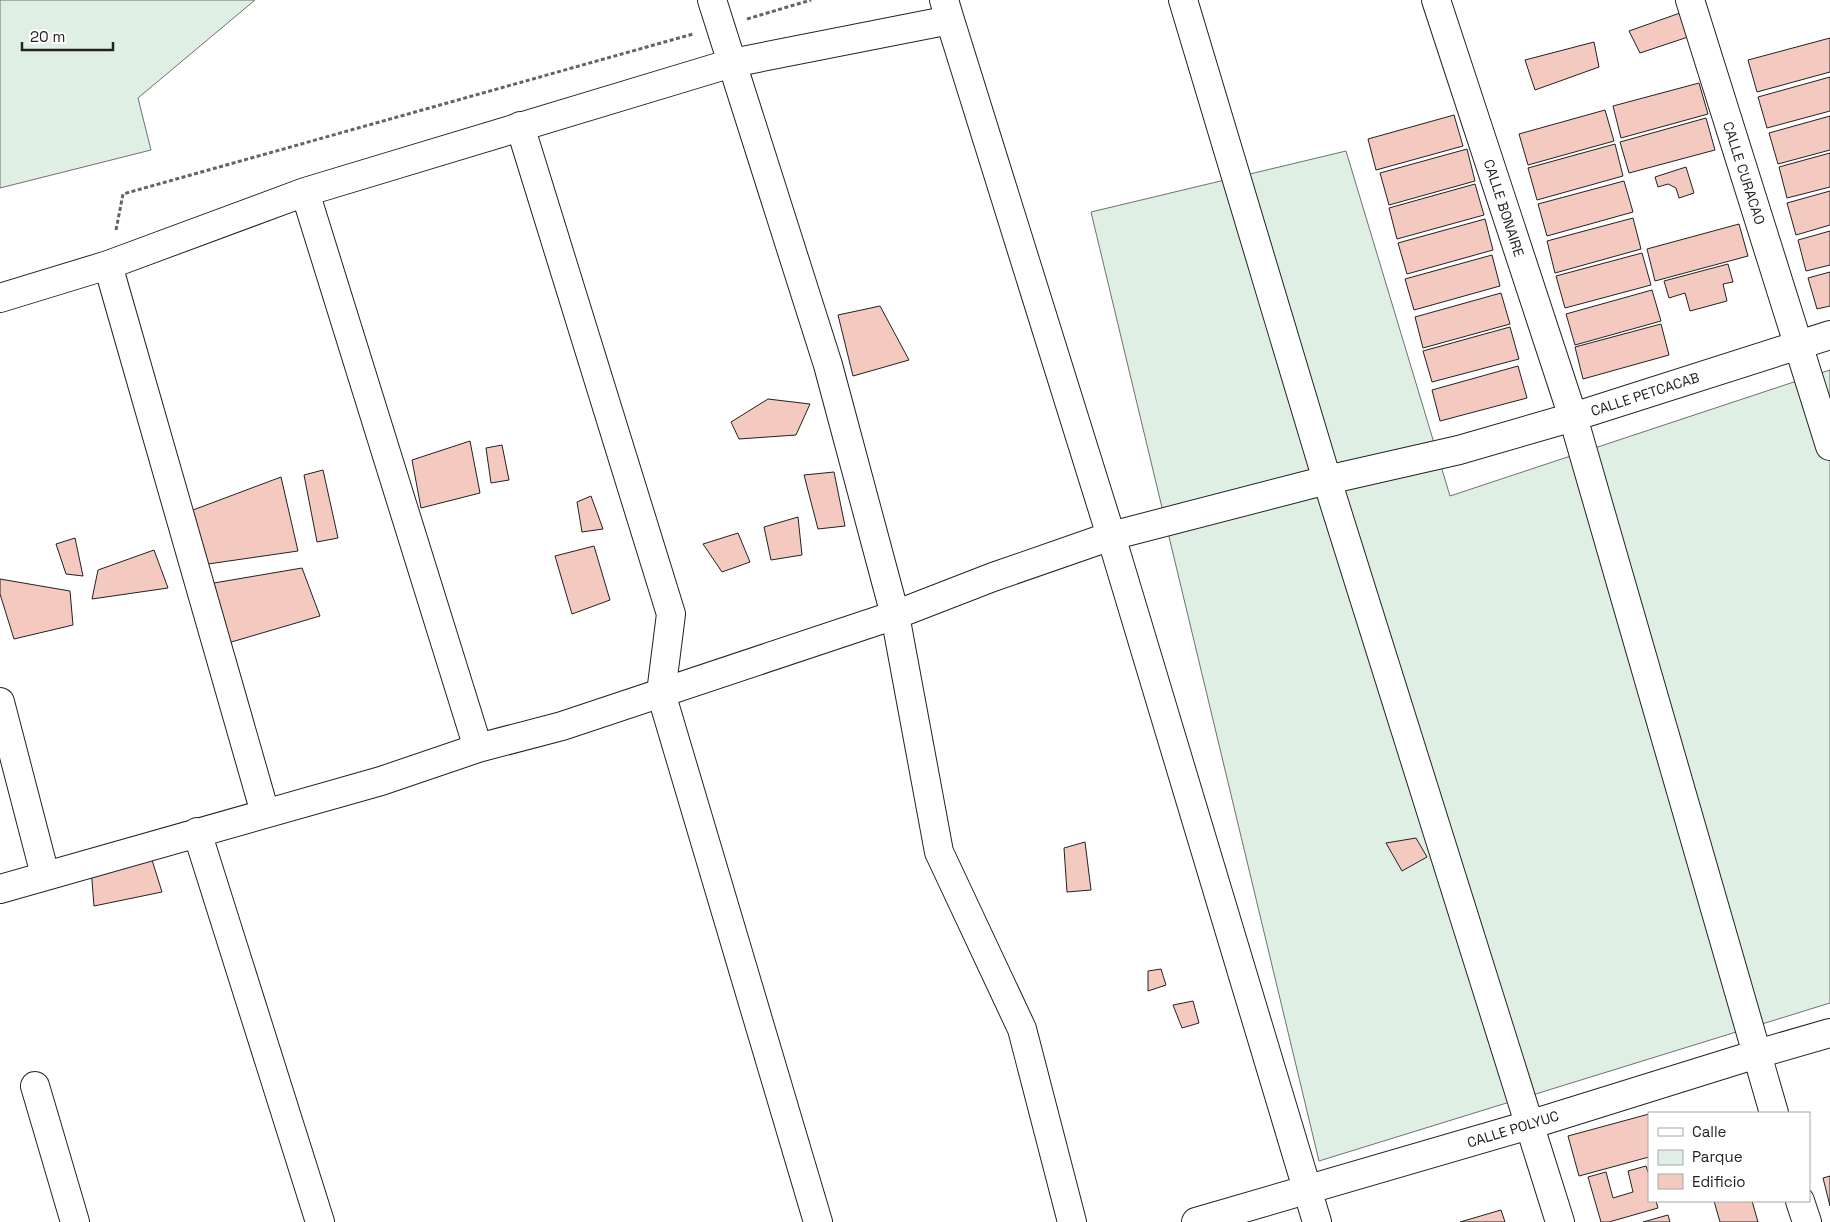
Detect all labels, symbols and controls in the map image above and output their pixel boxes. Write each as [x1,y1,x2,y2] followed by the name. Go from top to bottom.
[22,20,114,52] scale bar
[30,27,65,46] text: 20 m
[1719,119,1769,227] street label: CALLE CURACAO
[1480,157,1528,259] street label: CALLE BONAIRE
[1588,368,1702,420] street label: CALLE PETCACAB
[1465,1106,1561,1152] street label: CALLE POLYUC
[1648,1112,1810,1202] legend
[1692,1122,1727,1141] text: Calle
[1692,1147,1743,1166] text: Parque
[1692,1172,1746,1191] text: Edificio

